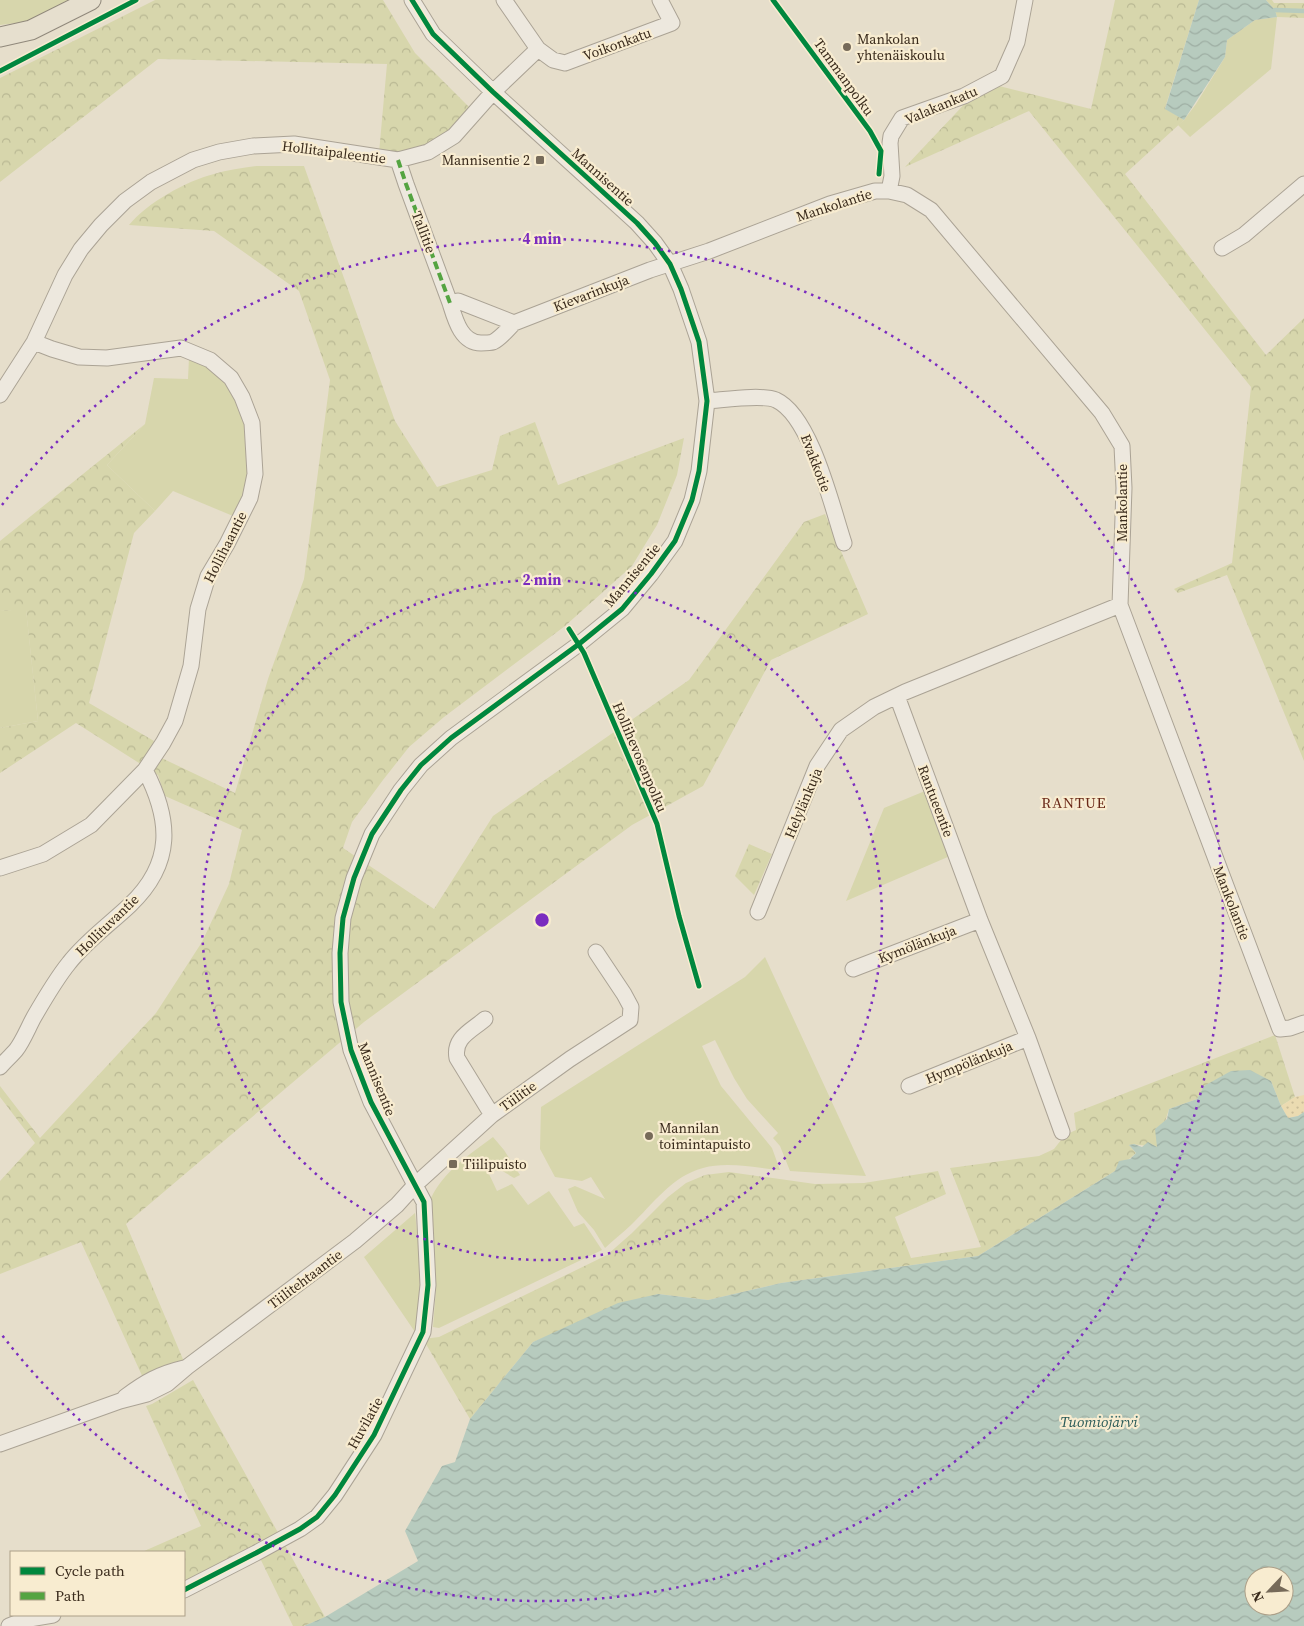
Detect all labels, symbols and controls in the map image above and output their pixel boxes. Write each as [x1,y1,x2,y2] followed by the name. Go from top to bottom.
[580,22,654,66] street label: Voikonkatu
[857,29,945,65] place label: Mankolan yhtenäiskoulu
[809,34,879,120] street label: Tammanpolku
[841,41,853,53] marker: Mankolan yhtenäiskoulu
[902,81,980,129] street label: Valakankatu
[281,136,387,168] street label: Hollitaipaleentie
[567,143,639,211] street label: Mannisentie
[442,150,530,170] place label: Mannisentie 2
[534,154,546,166] marker: Mannisentie 2
[794,183,874,227] street label: Mankolantie
[407,208,441,256] street label: Tallitie
[523,228,561,249] text: 4 min
[550,269,633,317] street label: Kievarinkuja
[796,431,836,495] street label: Evakkotie
[1112,464,1132,542] street label: Mankolantie
[198,508,252,586] street label: Hollihaantie
[599,539,665,611] street label: Mannisentie
[523,569,561,590] text: 2 min
[608,699,672,815] street label: Hollihevosenpolku
[913,762,959,840] street label: Rantueentie
[779,764,827,841] street label: Helylänkuja
[1041,792,1107,813] district label: RANTUE
[1209,863,1255,943] street label: Mankolantie
[71,890,143,960] street label: Hollituvantie
[533,911,551,929] centre of rings
[875,920,960,968] street label: Kymölänkuja
[923,1035,1016,1089] street label: Hympölänkuja
[353,1039,401,1119] street label: Mannisentie
[496,1076,540,1116] street label: Tiilitie
[659,1118,751,1154] place label: Mannilan toimintapuisto
[643,1130,655,1142] marker: Mannilan toimintapuisto
[463,1154,527,1174] place label: Tiilipuisto
[447,1158,459,1170] marker: Tiilipuisto
[264,1245,346,1313] street label: Tiilitehtaantie
[342,1393,388,1453] street label: Huvilatie
[1060,1411,1138,1432] water label: Tuomiojärvi
[10,1551,185,1616] legend
[55,1560,125,1581] text: Cycle path
[1244,1566,1294,1616] north arrow
[55,1585,85,1606] text: Path
[1246,1588,1268,1605] text: N

